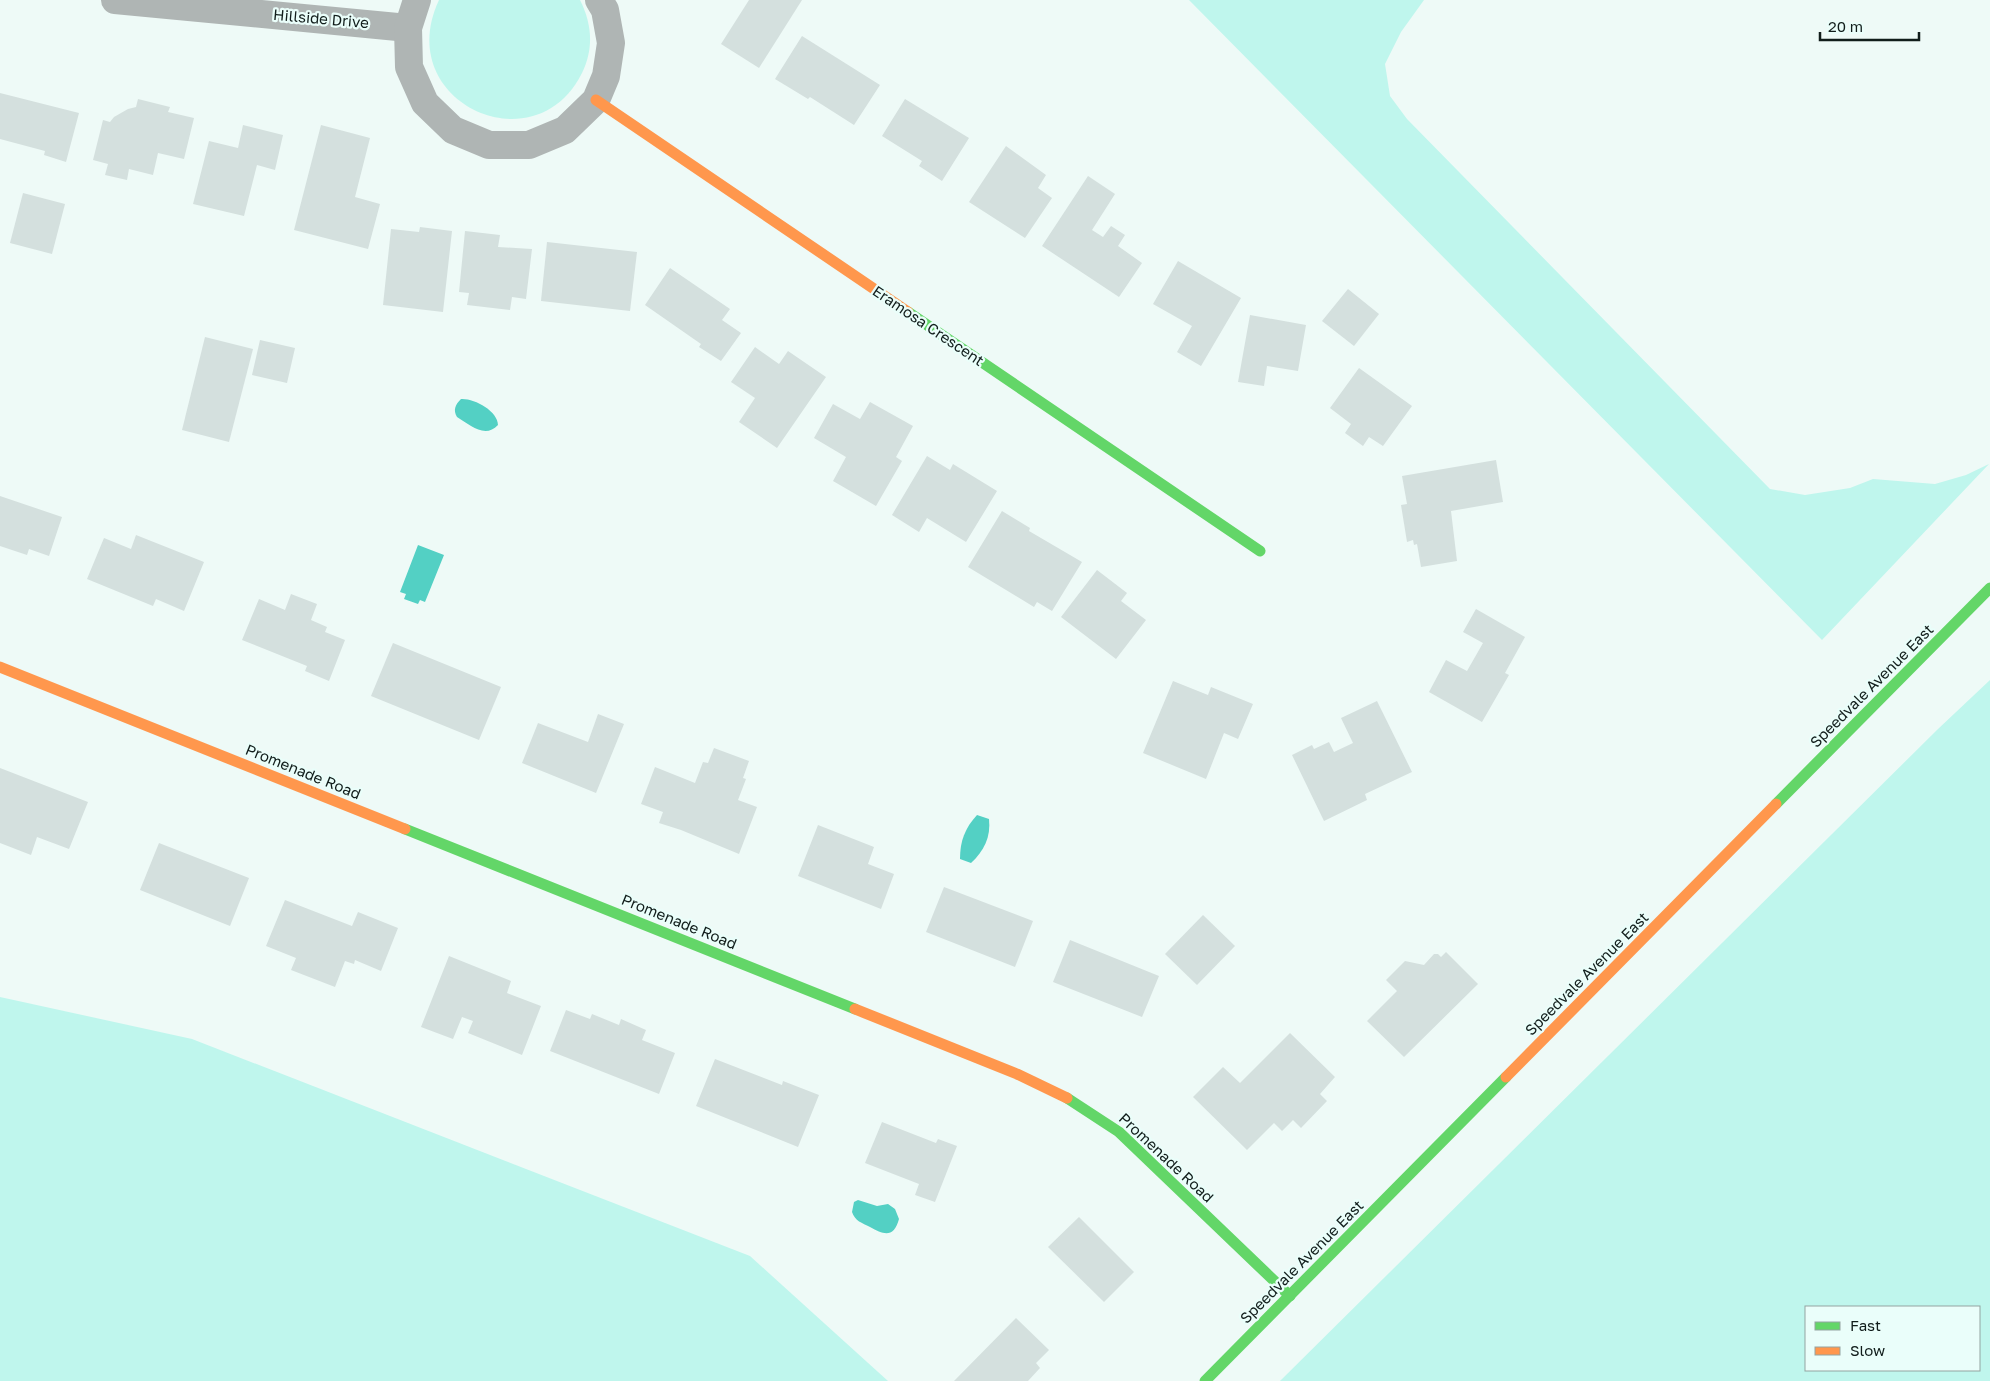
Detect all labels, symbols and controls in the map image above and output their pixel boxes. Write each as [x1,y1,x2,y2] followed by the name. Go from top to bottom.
[273,5,370,31] street label: Hillside Drive
[1820,10,1919,42] scale bar
[1828,17,1863,35] text: 20 m
[870,281,988,369] street label: Eramosa Crescent
[1806,620,1937,751] street label: Speedvale Avenue East
[243,740,364,802] street label: Promenade Road
[619,890,740,952] street label: Promenade Road
[1521,908,1652,1039] street label: Speedvale Avenue East
[1116,1109,1218,1206] street label: Promenade Road
[1236,1196,1367,1327] street label: Speedvale Avenue East
[1805,1306,1980,1371] legend
[1850,1316,1881,1334] text: Fast
[1850,1341,1885,1359] text: Slow

